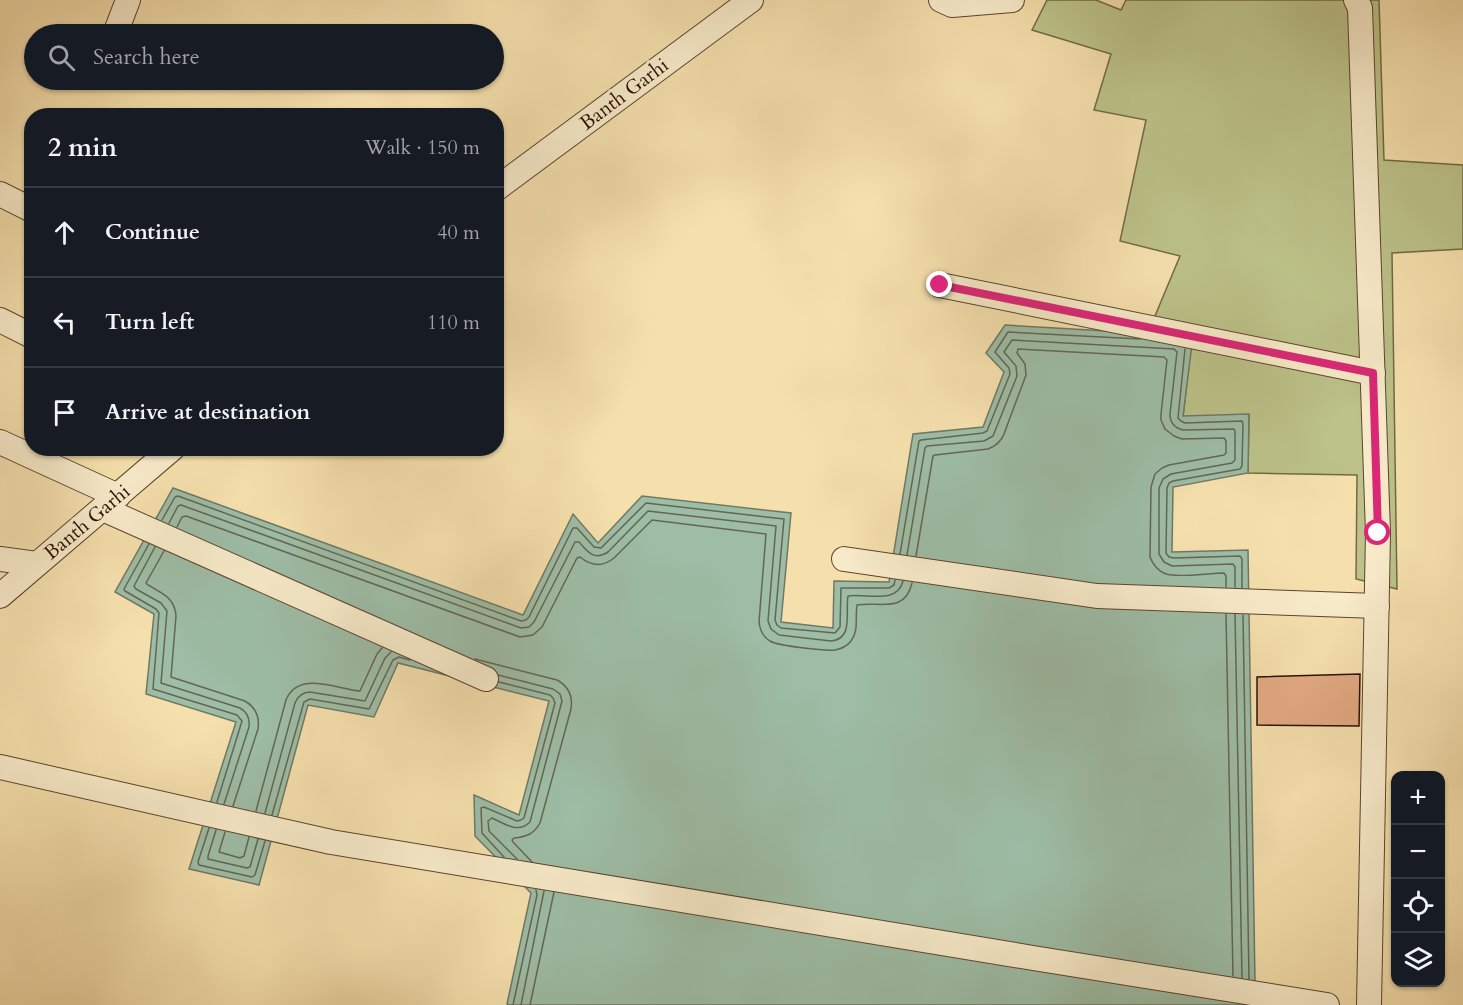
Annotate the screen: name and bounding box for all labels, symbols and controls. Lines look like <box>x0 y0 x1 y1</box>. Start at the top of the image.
search box <box>24 24 504 90</box>
icon: search <box>45 41 78 74</box>
text: Search here <box>93 42 200 72</box>
street label: Banth Garhi <box>574 52 674 136</box>
text: 2 min <box>48 130 117 165</box>
text: Walk · 150 m <box>365 134 480 161</box>
icon: ahead <box>48 216 81 249</box>
text: Continue <box>105 217 200 247</box>
text: 40 m <box>437 219 480 246</box>
route end <box>926 271 952 297</box>
icon: left <box>48 306 81 339</box>
text: Turn left <box>105 307 194 337</box>
text: 110 m <box>427 309 480 336</box>
icon: arrive <box>48 396 81 429</box>
text: Arrive at destination <box>105 397 310 427</box>
street label: Banth Garhi <box>38 478 136 566</box>
route start <box>1364 519 1390 545</box>
map controls <box>1391 771 1445 987</box>
button: + <box>1391 771 1445 825</box>
button: − <box>1391 825 1445 879</box>
button: locate <box>1391 879 1445 933</box>
button: layers <box>1391 933 1445 987</box>

